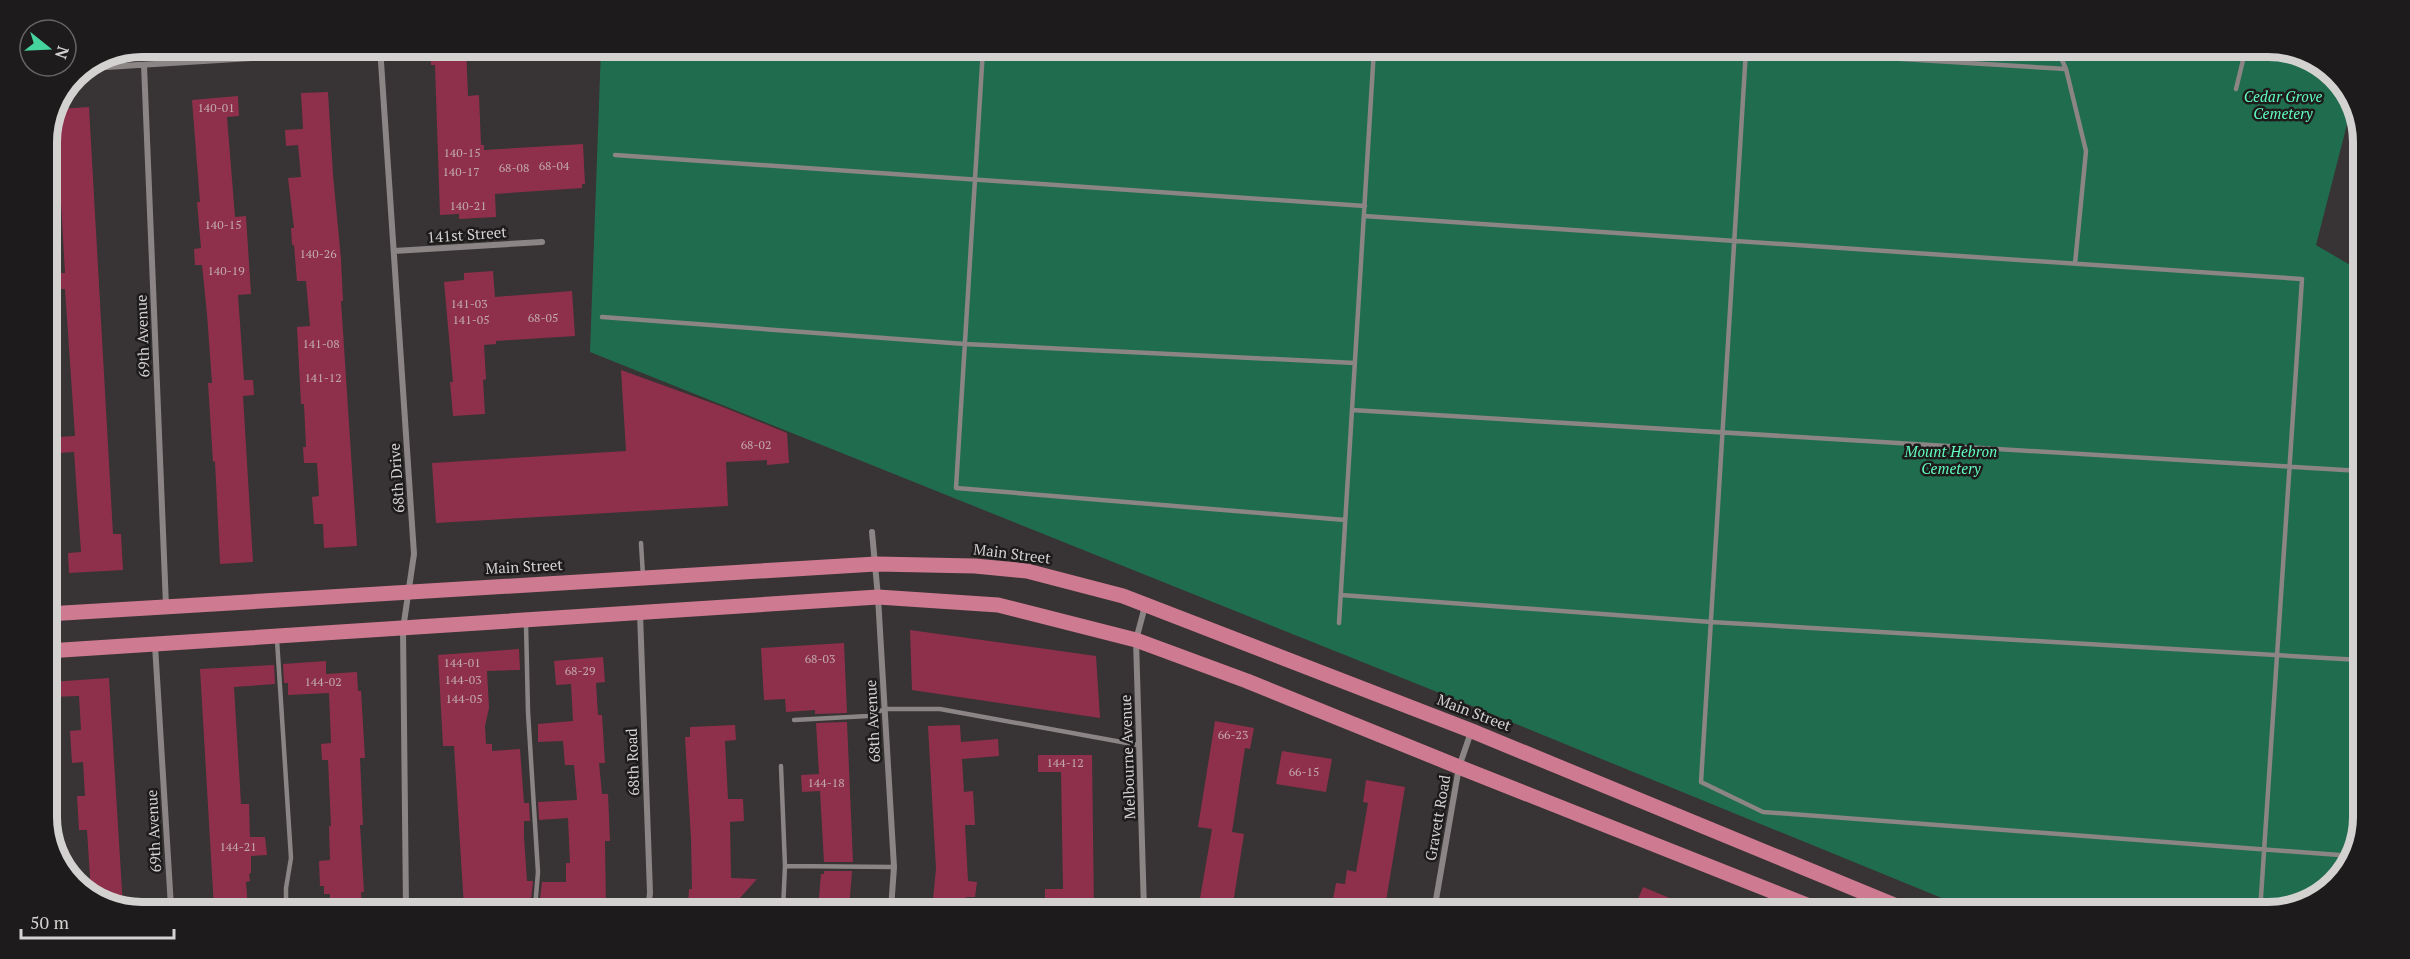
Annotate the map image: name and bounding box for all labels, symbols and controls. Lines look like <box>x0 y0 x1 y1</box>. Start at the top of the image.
north arrow <box>18 18 78 78</box>
text: N <box>50 43 75 62</box>
park label: Cedar Grove Cemetery <box>2244 86 2322 123</box>
house number: 140-01 <box>197 100 235 115</box>
house number: 140-15 <box>443 145 481 160</box>
house number: 68-04 <box>539 158 570 173</box>
house number: 68-08 <box>499 160 529 175</box>
house number: 140-17 <box>442 164 480 179</box>
house number: 140-21 <box>449 198 487 213</box>
house number: 140-15 <box>204 217 242 232</box>
street label: 141st Street <box>426 221 508 247</box>
house number: 140-26 <box>299 246 337 261</box>
house number: 140-19 <box>207 263 245 278</box>
street label: 69th Avenue <box>131 294 153 378</box>
house number: 141-03 <box>450 296 488 311</box>
house number: 68-05 <box>528 310 558 325</box>
house number: 141-05 <box>452 312 490 327</box>
house number: 141-08 <box>302 336 340 351</box>
house number: 141-12 <box>304 370 342 385</box>
house number: 68-02 <box>741 437 771 452</box>
park label: Mount Hebron Cemetery <box>1904 441 1997 478</box>
street label: 68th Drive <box>384 443 408 514</box>
street label: Main Street <box>972 538 1052 568</box>
street label: Main Street <box>485 554 564 578</box>
house number: 68-03 <box>805 651 835 666</box>
house number: 144-01 <box>443 655 481 670</box>
house number: 68-29 <box>565 663 595 678</box>
house number: 144-03 <box>444 672 482 687</box>
house number: 144-02 <box>304 674 342 689</box>
street label: 68th Avenue <box>860 679 884 763</box>
street label: Main Street <box>1435 689 1515 735</box>
house number: 144-05 <box>445 691 483 706</box>
street label: Melbourne Avenue <box>1115 694 1139 820</box>
house number: 66-23 <box>1218 727 1248 742</box>
street label: 68th Road <box>621 728 643 796</box>
house number: 144-12 <box>1046 755 1084 770</box>
house number: 66-15 <box>1289 764 1319 779</box>
street label: Gravett Road <box>1420 773 1454 862</box>
house number: 144-18 <box>807 775 845 790</box>
street label: 69th Avenue <box>141 789 165 873</box>
house number: 144-21 <box>219 839 257 854</box>
scale bar <box>21 902 174 940</box>
text: 50 m <box>30 910 70 934</box>

